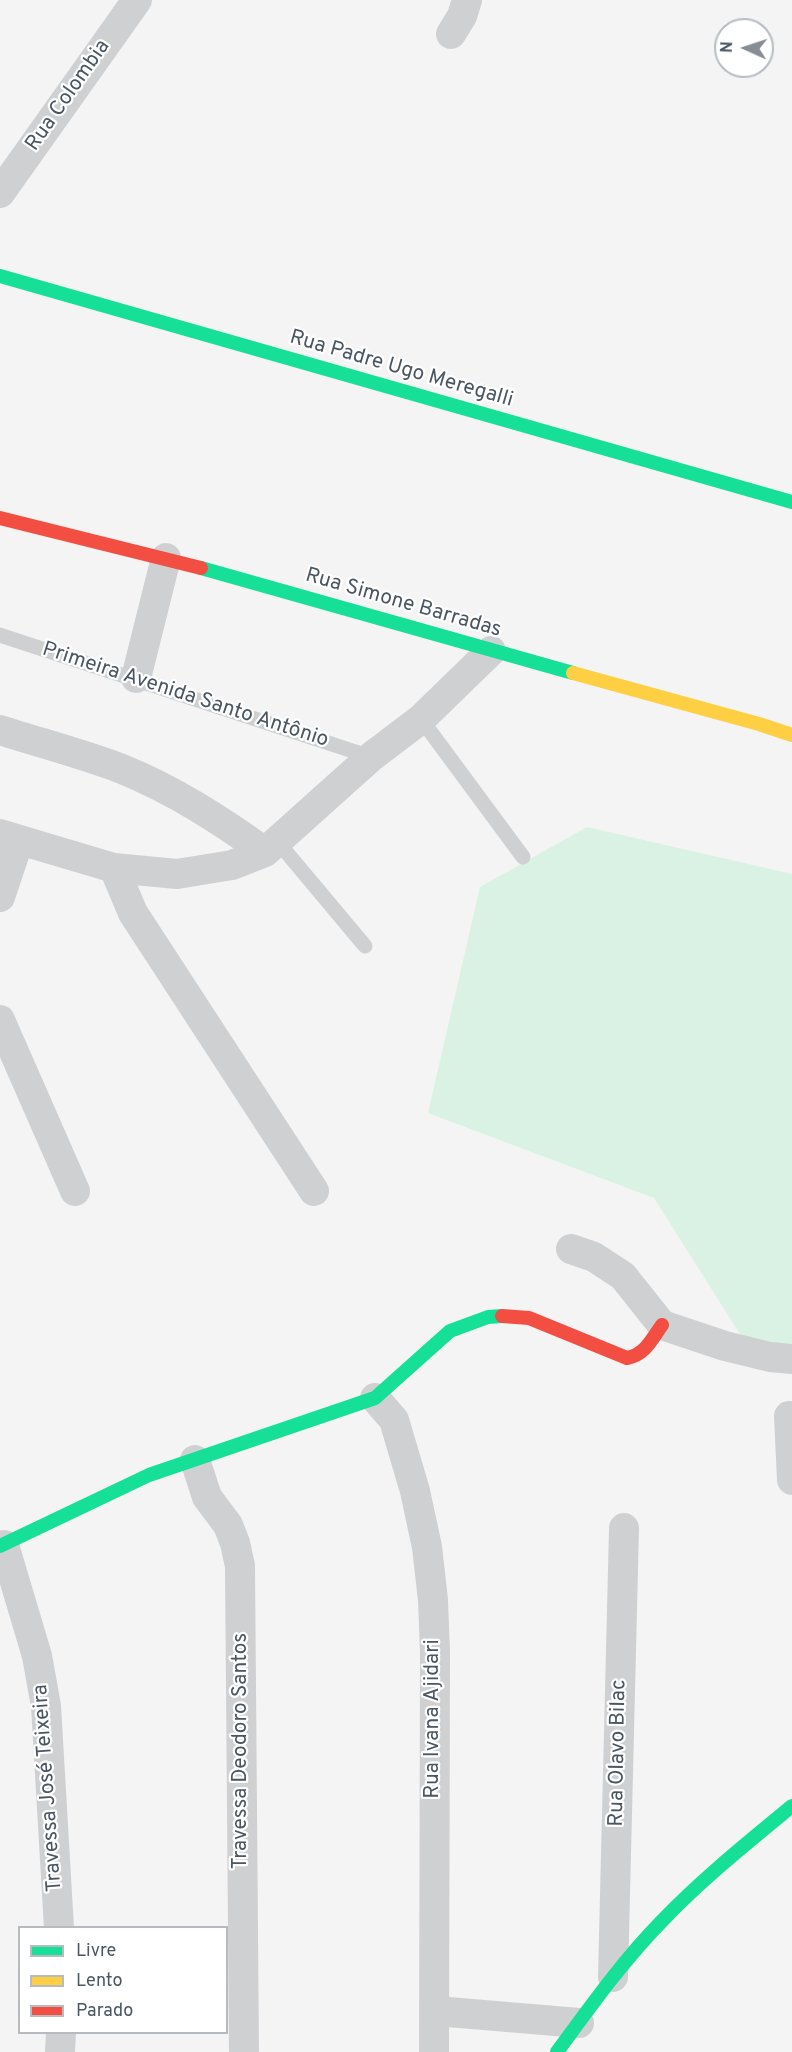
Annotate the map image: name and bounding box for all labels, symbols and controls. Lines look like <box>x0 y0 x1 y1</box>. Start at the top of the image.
north arrow <box>714 18 774 78</box>
street label: Rua Colombia <box>21 35 117 157</box>
text: N <box>718 41 738 53</box>
street label: Rua Padre Ugo Meregalli <box>286 326 516 414</box>
street label: Rua Simone Barradas <box>302 564 504 644</box>
street label: Primeira Avenida Santo Antônio <box>39 638 331 754</box>
street label: Travessa Deodoro Santos <box>229 1633 255 1869</box>
street label: Rua Ivana Ajidari <box>421 1639 447 1799</box>
street label: Rua Olavo Bilac <box>605 1679 633 1827</box>
street label: Travessa José Teixeira <box>29 1683 69 1893</box>
legend <box>18 1926 228 2034</box>
text: Livre <box>76 1940 116 1963</box>
text: Lento <box>76 1970 122 1993</box>
text: Parado <box>76 2000 133 2023</box>

